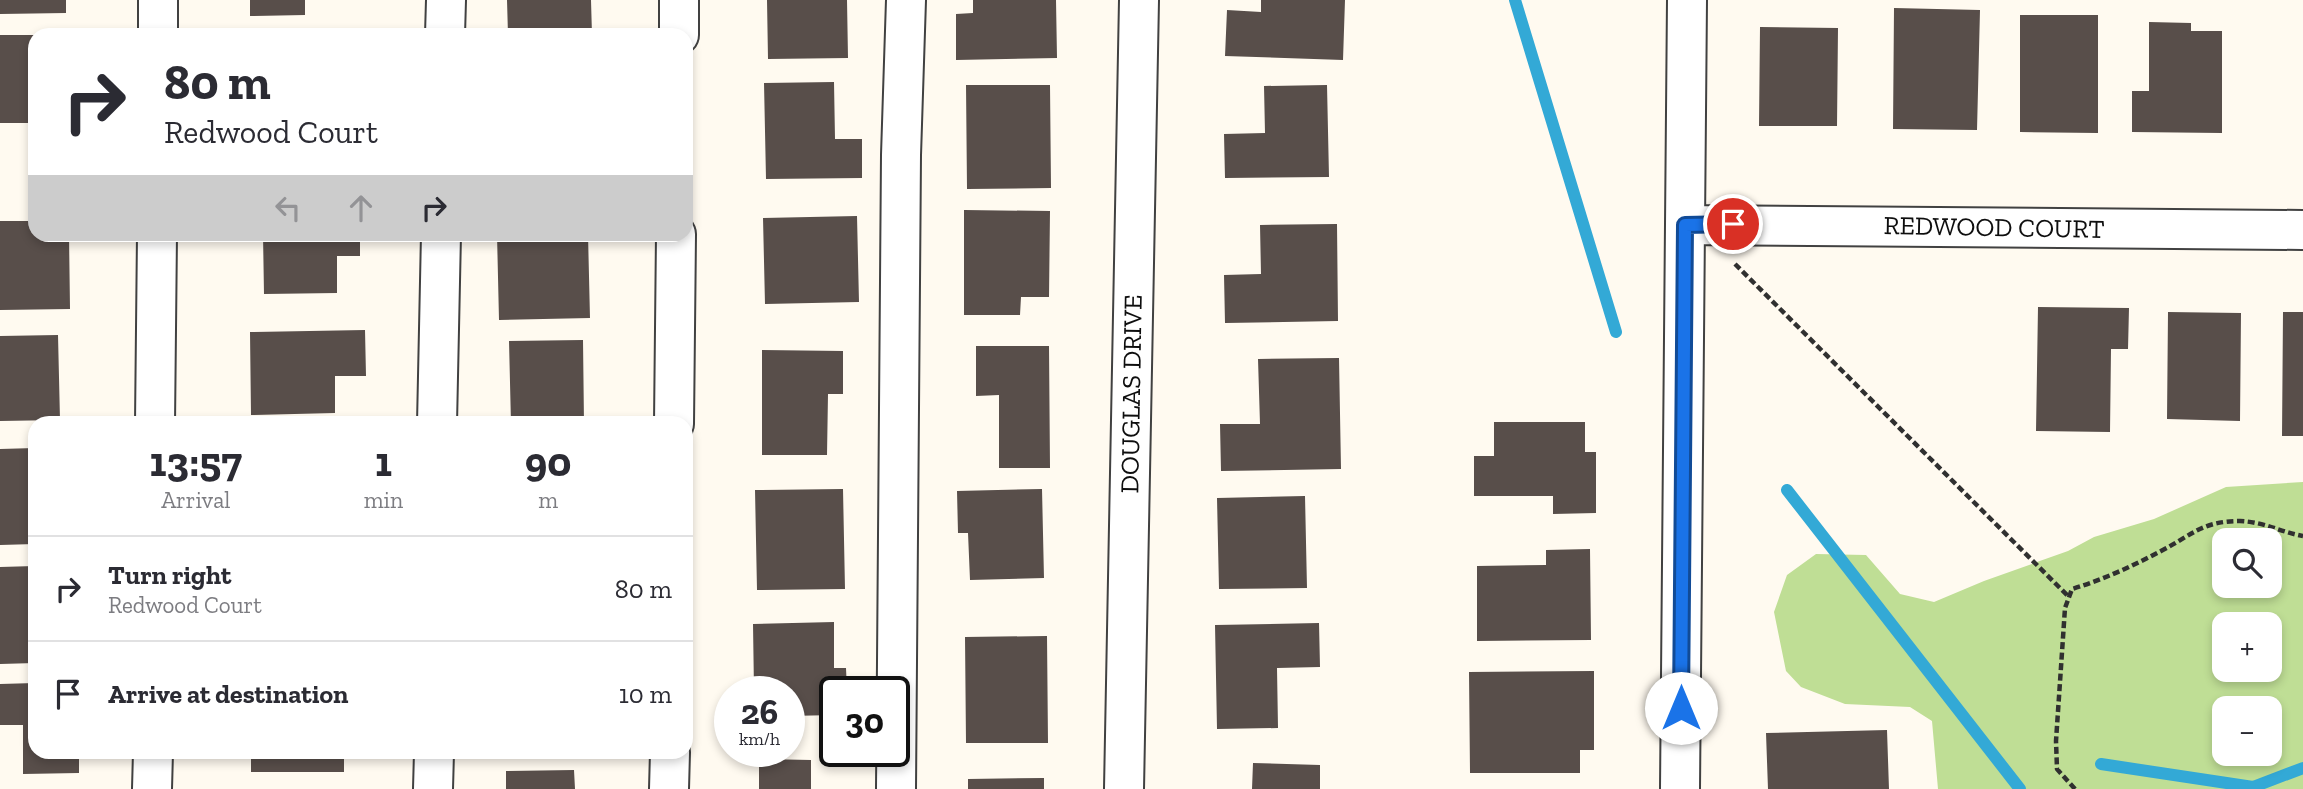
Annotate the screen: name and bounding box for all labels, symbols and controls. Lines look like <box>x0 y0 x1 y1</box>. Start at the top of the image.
text: 80 m <box>164 53 271 112</box>
icon: right <box>49 56 140 147</box>
text: Redwood Court <box>164 113 378 151</box>
icon: left <box>269 189 307 227</box>
icon: ahead <box>342 189 380 227</box>
icon: right <box>415 189 453 227</box>
pin <box>1703 194 1763 254</box>
icon: arrive <box>1714 205 1752 243</box>
street label: REDWOOD COURT <box>1883 209 2105 245</box>
street label: DOUGLAS DRIVE <box>1113 294 1149 494</box>
text: 13:57 <box>150 436 242 487</box>
text: 1 <box>375 436 392 487</box>
text: 90 <box>525 436 571 487</box>
text: Arrival <box>161 486 230 514</box>
text: min <box>364 486 403 514</box>
text: m <box>538 486 558 514</box>
map controls <box>2212 528 2282 766</box>
button: search <box>2212 528 2282 598</box>
text: Turn right <box>108 559 231 591</box>
icon: right <box>49 570 87 608</box>
text: 80 m <box>615 573 672 605</box>
text: Redwood Court <box>108 591 262 619</box>
button: + <box>2212 612 2282 682</box>
position arrow <box>1644 671 1718 745</box>
icon: arrive <box>49 675 87 713</box>
speed limit sign: 30 <box>819 676 910 767</box>
text: Arrive at destination <box>108 678 348 710</box>
text: 10 m <box>619 678 672 710</box>
text: 26 <box>741 691 778 733</box>
button: − <box>2212 696 2282 766</box>
text: km/h <box>739 728 780 750</box>

